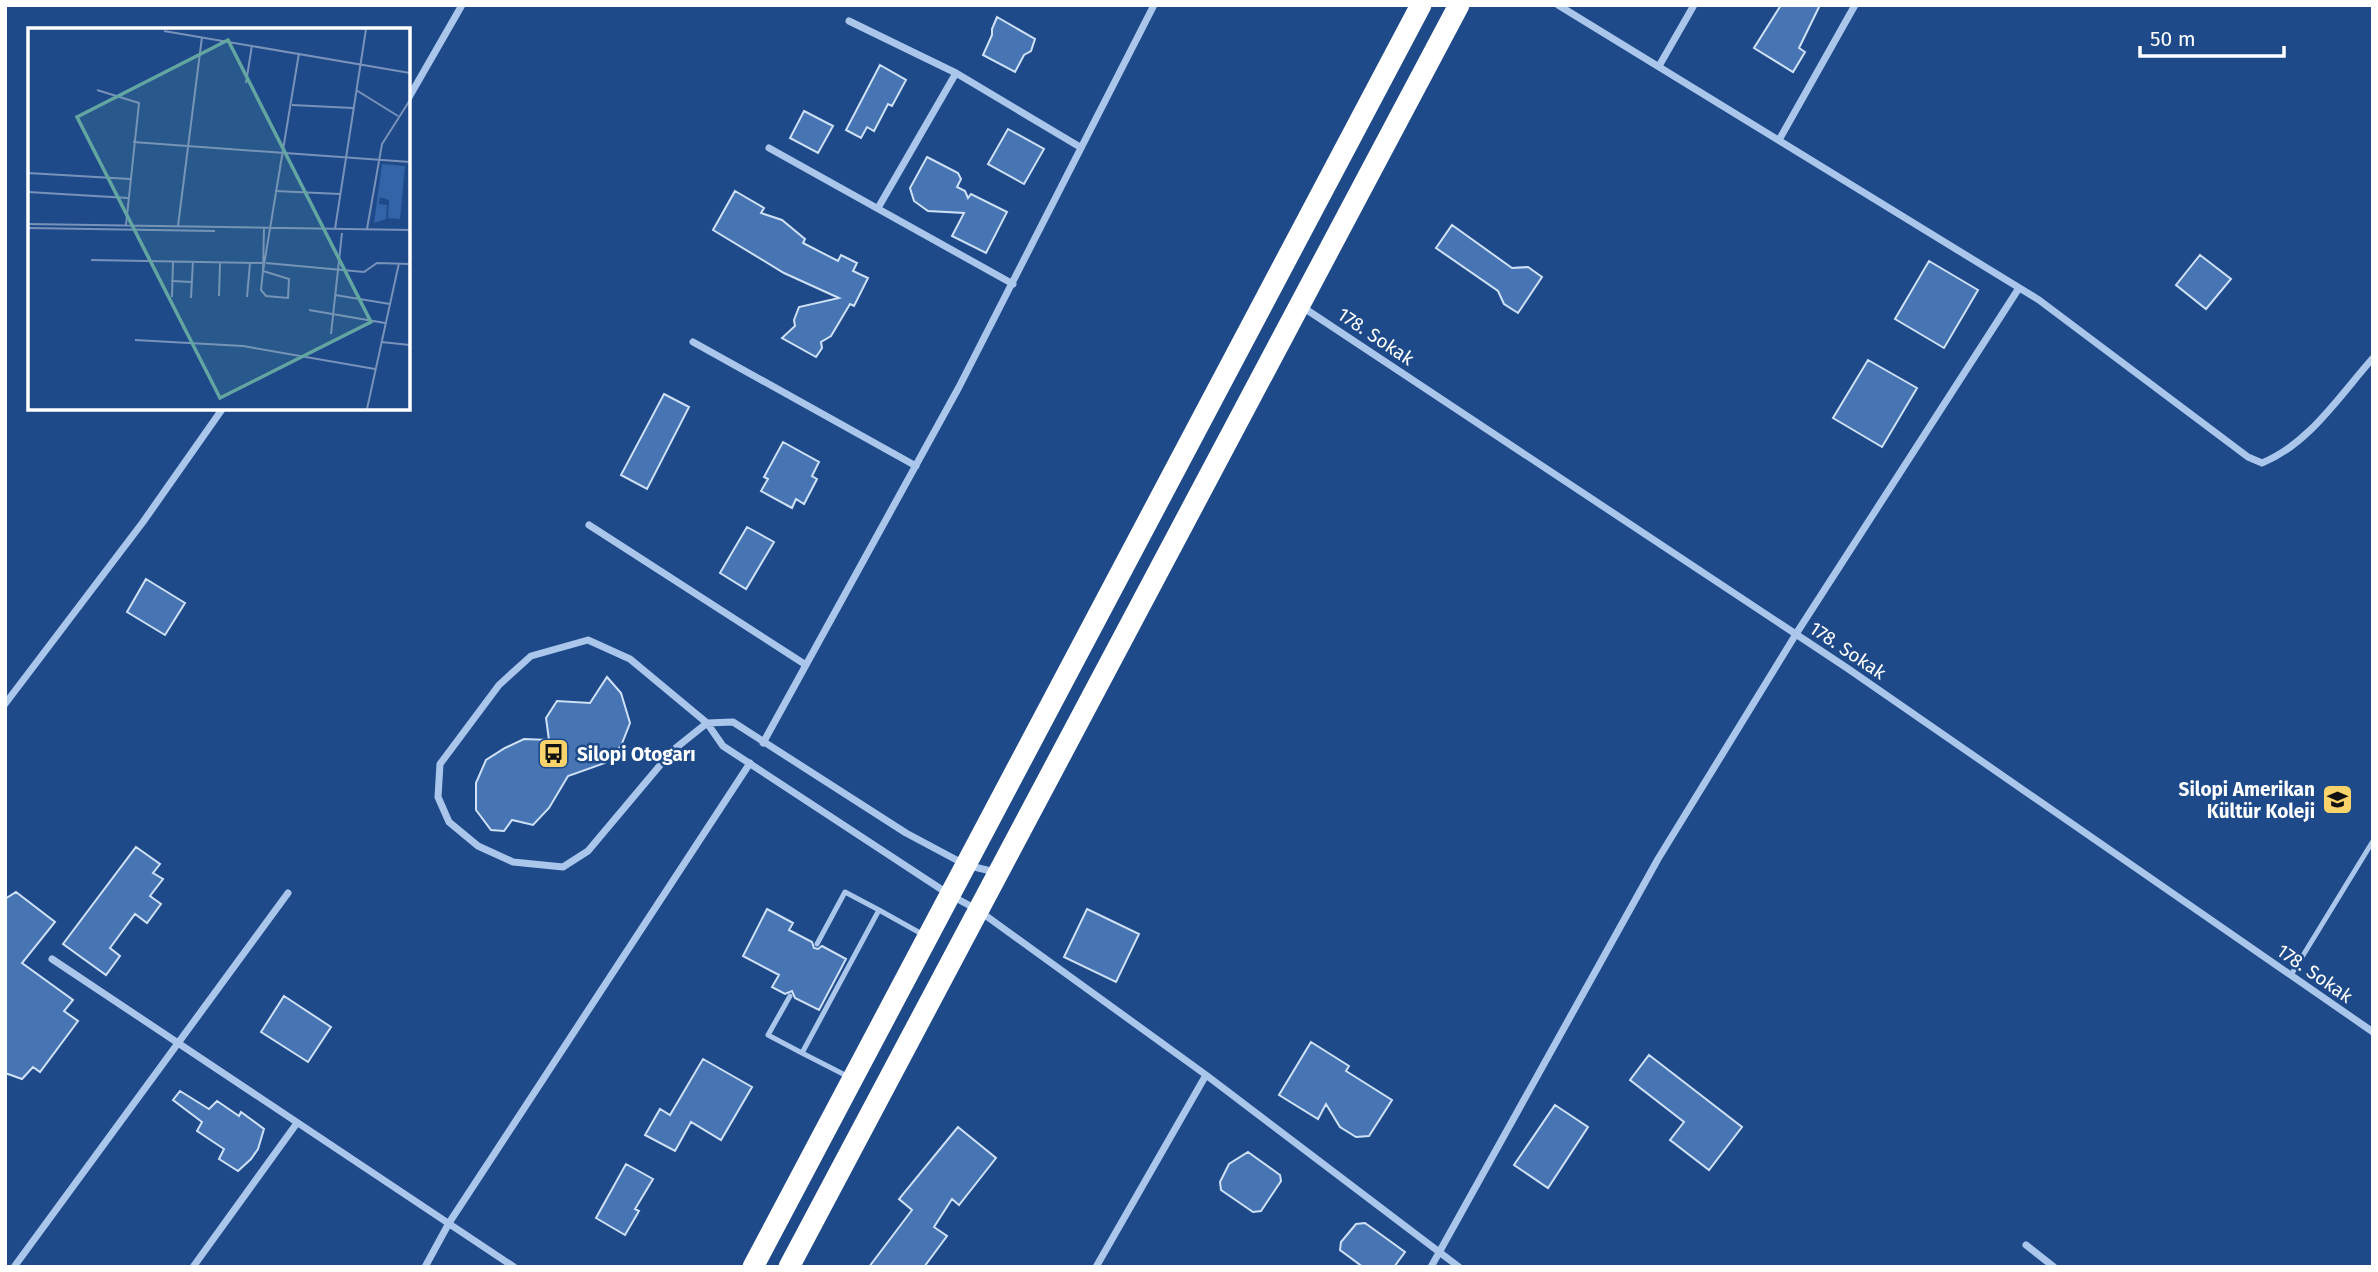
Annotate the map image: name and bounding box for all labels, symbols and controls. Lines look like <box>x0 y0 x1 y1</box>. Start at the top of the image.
scale bar <box>2140 14 2284 58</box>
text: 50 m <box>2150 26 2196 52</box>
inset map <box>28 28 410 410</box>
street label: 178. Sokak <box>1333 302 1419 371</box>
street label: 178. Sokak <box>1805 616 1891 685</box>
bus stop icon: Silopi Otogarı <box>537 737 571 771</box>
place label: Silopi Otogarı <box>577 743 696 766</box>
place label: Silopi Amerikan Kültür Koleji <box>2179 778 2315 823</box>
school or university icon: Silopi Amerikan Kültür Koleji <box>2321 783 2355 817</box>
street label: 178. Sokak <box>2272 939 2357 1008</box>

